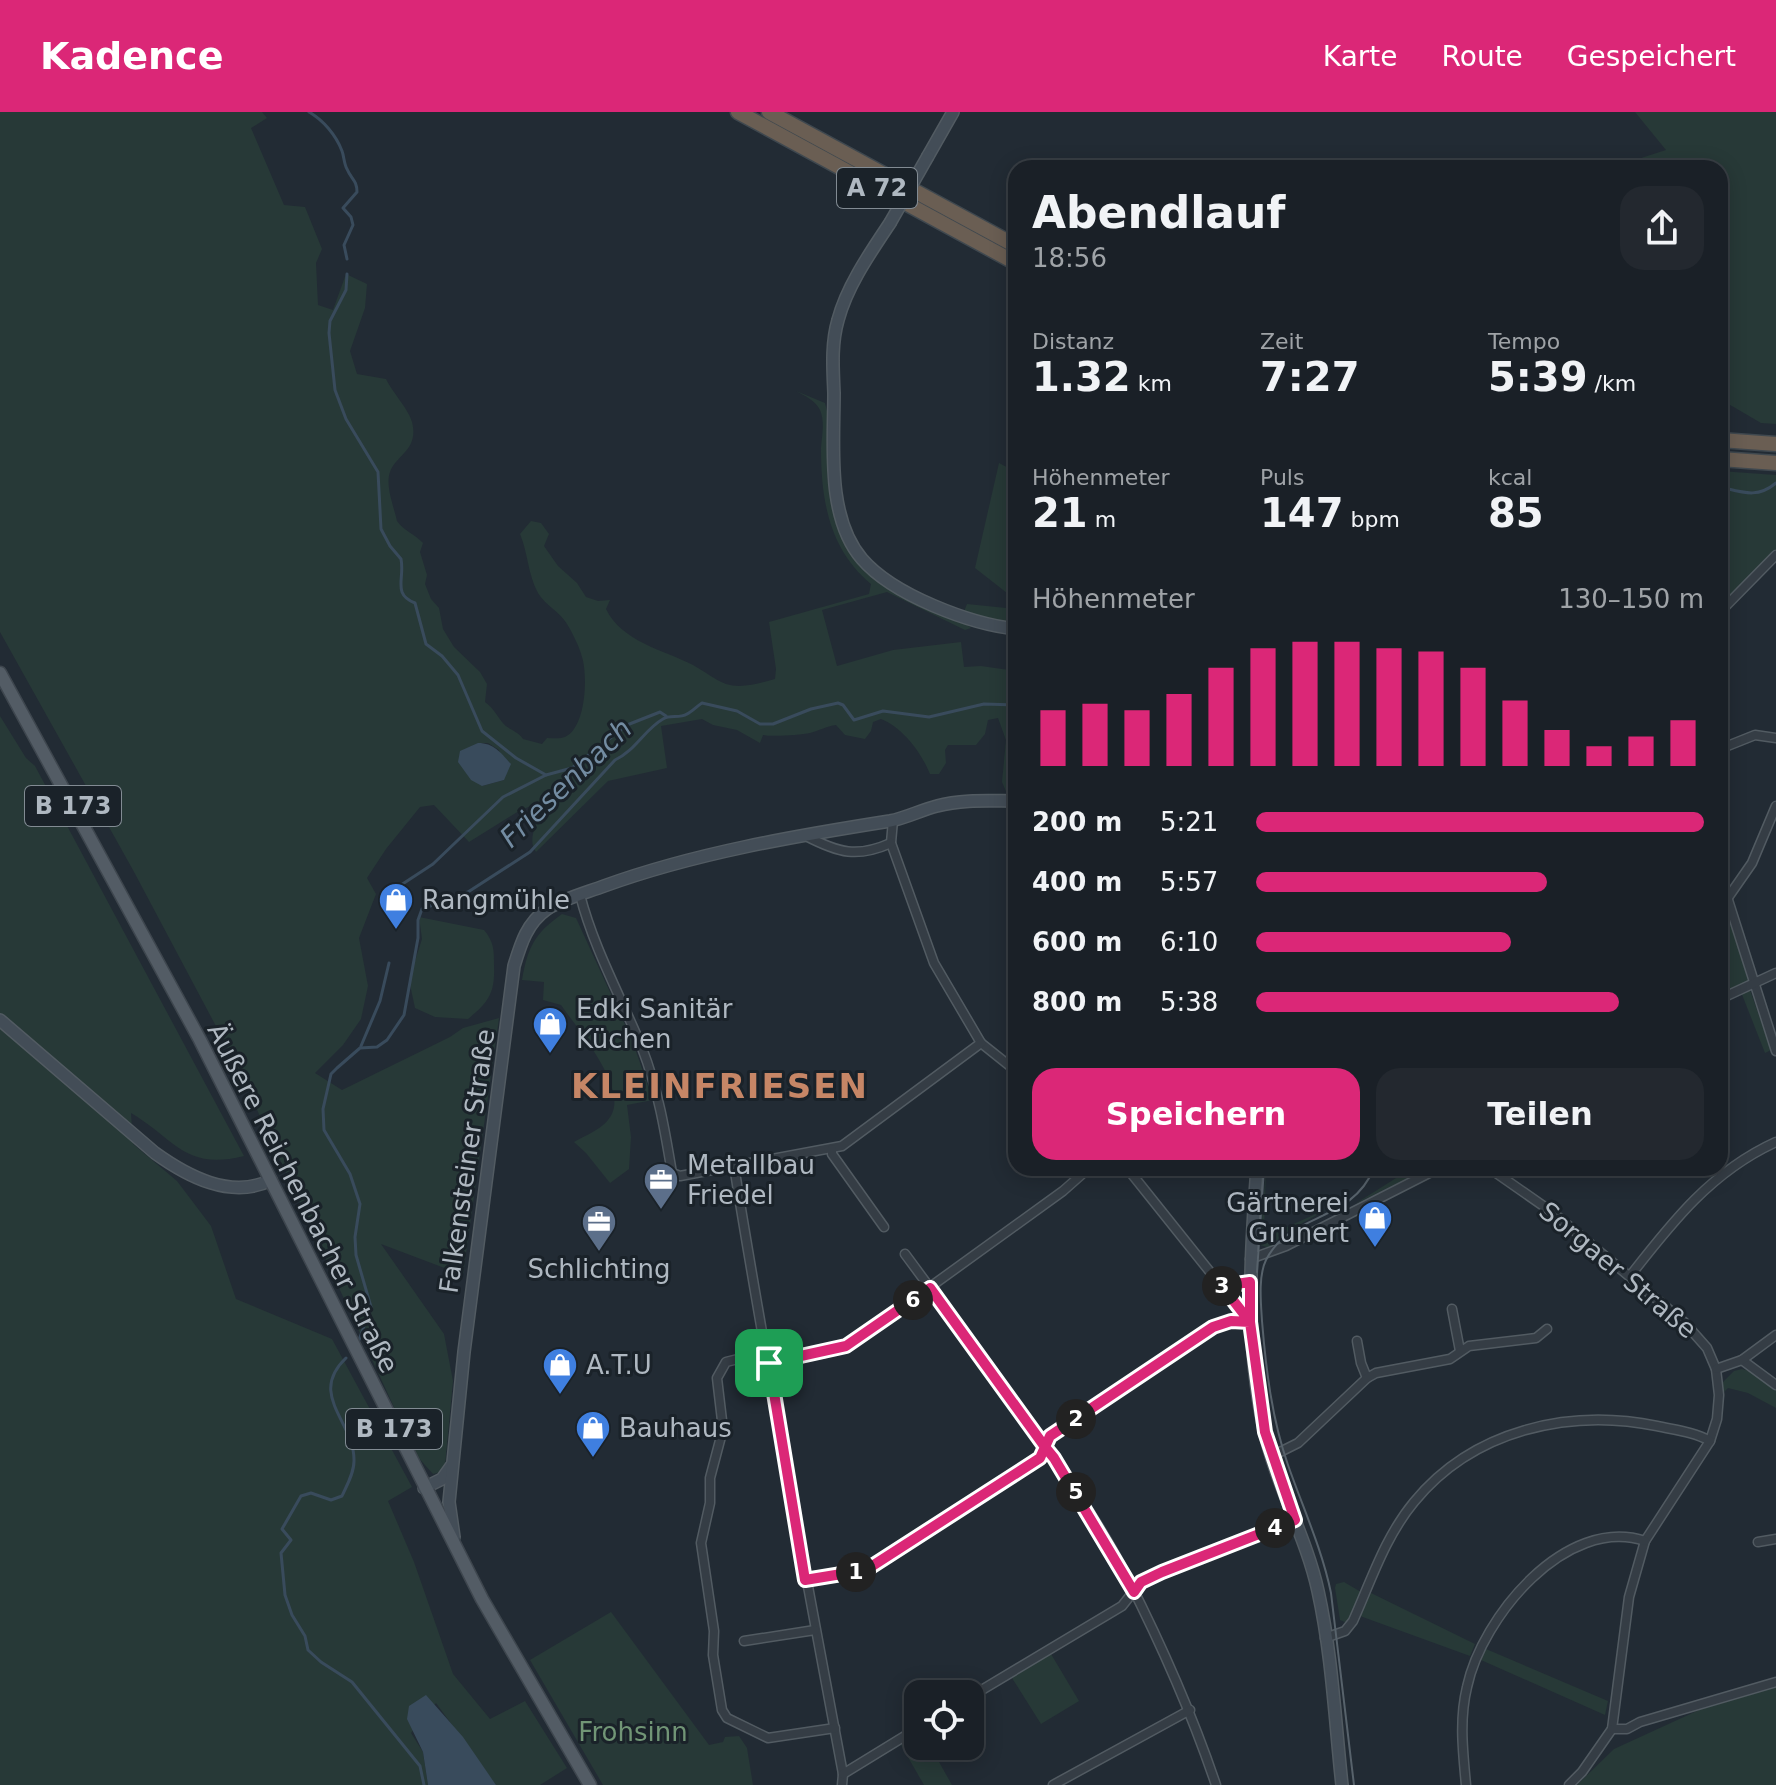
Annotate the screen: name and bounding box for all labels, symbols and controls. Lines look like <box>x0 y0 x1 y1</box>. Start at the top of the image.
text: Kadence <box>40 34 223 78</box>
text: Karte <box>1323 40 1398 73</box>
text: Route <box>1442 40 1523 73</box>
text: Gespeichert <box>1567 40 1736 73</box>
road number: A 72 <box>837 168 917 208</box>
button: share <box>1620 186 1704 270</box>
text: Abendlauf <box>1032 187 1285 238</box>
text: 18:56 <box>1032 243 1107 273</box>
text: Distanz <box>1032 329 1114 354</box>
text: Zeit <box>1260 329 1303 354</box>
text: Tempo <box>1488 329 1560 354</box>
text: 1.32 <box>1032 354 1131 400</box>
text: 7:27 <box>1260 354 1360 400</box>
text: 5:39 <box>1488 354 1588 400</box>
text: km <box>1131 371 1172 396</box>
text: /km <box>1588 371 1636 396</box>
text: Höhenmeter <box>1032 465 1170 490</box>
text: Puls <box>1260 465 1304 490</box>
text: kcal <box>1488 465 1532 490</box>
text: 21 <box>1032 490 1088 536</box>
text: 147 <box>1260 490 1344 536</box>
text: 85 <box>1488 490 1544 536</box>
text: m <box>1088 507 1116 532</box>
text: bpm <box>1344 507 1400 532</box>
text: Höhenmeter <box>1032 584 1195 614</box>
text: 130–150 m <box>1558 584 1704 614</box>
water label: Friesenbach <box>493 712 639 854</box>
road number: B 173 <box>25 786 121 826</box>
text: 200 m <box>1032 807 1122 837</box>
text: 5:21 <box>1160 807 1218 837</box>
text: 400 m <box>1032 867 1122 897</box>
text: 5:57 <box>1160 867 1218 897</box>
shop icon: Rangmühle <box>377 881 415 931</box>
place label: Rangmühle <box>422 885 570 915</box>
text: 600 m <box>1032 927 1122 957</box>
text: 6:10 <box>1160 927 1218 957</box>
text: 800 m <box>1032 987 1122 1017</box>
text: 5:38 <box>1160 987 1218 1017</box>
place label: Edki Sanitär Küchen <box>576 994 733 1054</box>
shop icon: Edki Sanitär Küchen <box>531 1005 569 1055</box>
street label: Äußere Reichenbacher Straße <box>202 1018 405 1378</box>
street label: Falkensteiner Straße <box>434 1027 500 1295</box>
district label: KLEINFRIESEN <box>571 1066 869 1106</box>
button: Speichern <box>1032 1068 1360 1160</box>
button: Teilen <box>1376 1068 1704 1160</box>
place label: Metallbau Friedel <box>687 1150 815 1210</box>
office icon: Metallbau Friedel <box>642 1161 680 1211</box>
place label: Gärtnerei Grunert <box>1226 1188 1349 1248</box>
street label: Sorgaer Straße <box>1533 1196 1703 1344</box>
shop icon: Gärtnerei Grunert <box>1356 1199 1394 1249</box>
office icon: Schlichting <box>580 1203 618 1253</box>
place label: Schlichting <box>528 1254 670 1284</box>
pin: 3 <box>1202 1266 1242 1306</box>
text: 3 <box>1214 1273 1230 1298</box>
pin: 6 <box>893 1280 933 1320</box>
text: 6 <box>905 1287 921 1312</box>
pin <box>735 1329 803 1397</box>
icon: arrive <box>747 1341 791 1385</box>
shop icon: A.T.U <box>541 1346 579 1396</box>
place label: A.T.U <box>586 1350 652 1380</box>
pin: 2 <box>1056 1399 1096 1439</box>
text: 2 <box>1068 1406 1084 1431</box>
road number: B 173 <box>346 1409 442 1449</box>
shop icon: Bauhaus <box>574 1409 612 1459</box>
place label: Bauhaus <box>619 1413 732 1443</box>
pin: 5 <box>1056 1472 1096 1512</box>
text: 5 <box>1068 1479 1084 1504</box>
pin: 4 <box>1255 1508 1295 1548</box>
text: 4 <box>1267 1515 1283 1540</box>
pin: 1 <box>836 1552 876 1592</box>
text: 1 <box>848 1559 864 1584</box>
map controls <box>904 1680 984 1760</box>
button: locate <box>904 1680 984 1760</box>
park label: Frohsinn <box>578 1717 688 1747</box>

